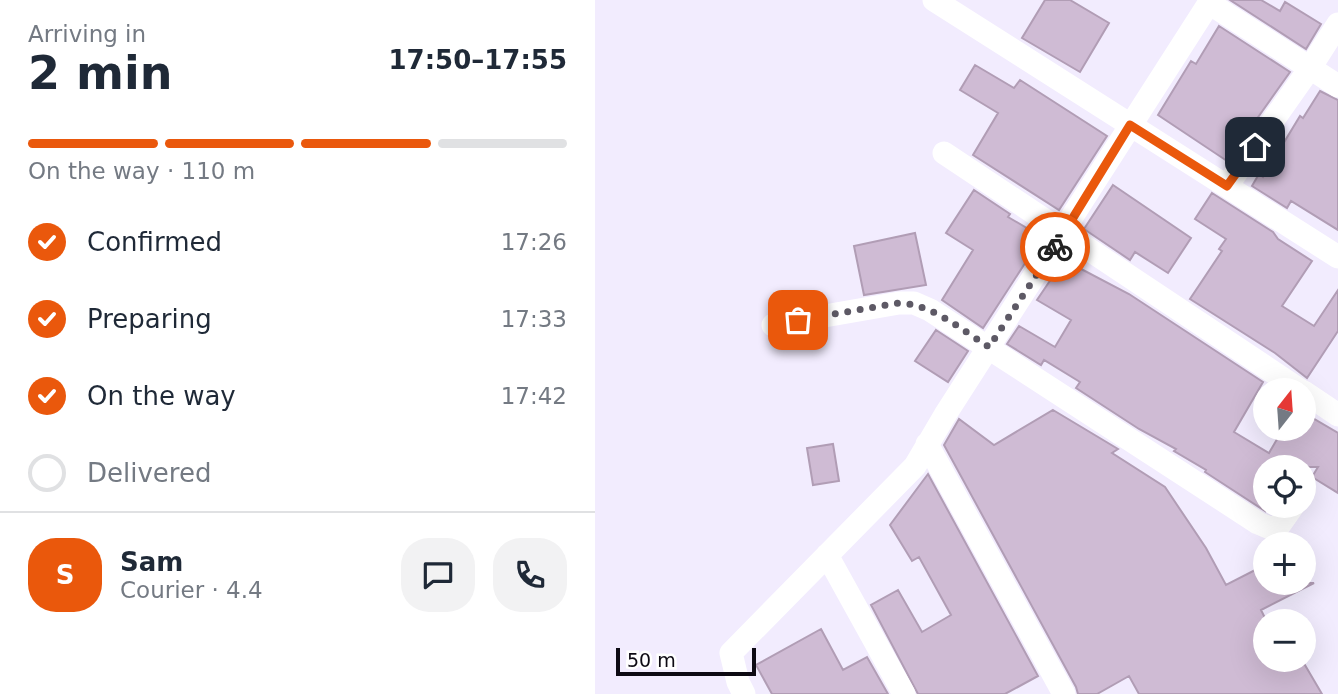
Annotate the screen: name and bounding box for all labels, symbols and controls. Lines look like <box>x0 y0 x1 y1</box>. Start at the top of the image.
text: Arriving in <box>28 21 146 47</box>
text: 17:50–17:55 <box>388 45 567 75</box>
text: 2 min <box>28 46 172 100</box>
pin <box>1225 117 1285 177</box>
icon: home <box>1236 128 1274 166</box>
text: On the way · 110 m <box>28 158 255 184</box>
courier <box>1020 212 1090 282</box>
icon: check <box>28 223 66 261</box>
text: Confirmed <box>87 227 222 257</box>
icon: bike <box>1036 228 1074 266</box>
text: 17:26 <box>501 229 567 255</box>
pin <box>768 290 828 350</box>
icon: check <box>28 300 66 338</box>
icon: bag <box>779 301 817 339</box>
text: Preparing <box>87 304 212 334</box>
text: 17:33 <box>501 306 567 332</box>
icon: check <box>28 377 66 415</box>
north arrow <box>1253 378 1316 441</box>
map controls <box>1253 378 1316 672</box>
text: On the way <box>87 381 236 411</box>
text: 17:42 <box>501 383 567 409</box>
button: locate <box>1253 455 1316 518</box>
text: Delivered <box>87 458 211 488</box>
button: + <box>1253 532 1316 595</box>
button: chat <box>401 538 475 612</box>
button: phone <box>493 538 567 612</box>
text: Sam <box>120 547 183 577</box>
text: S <box>56 560 74 590</box>
text: Courier · 4.4 <box>120 577 263 603</box>
button: − <box>1253 609 1316 672</box>
scale bar <box>616 645 756 677</box>
text: 50 m <box>627 649 676 671</box>

